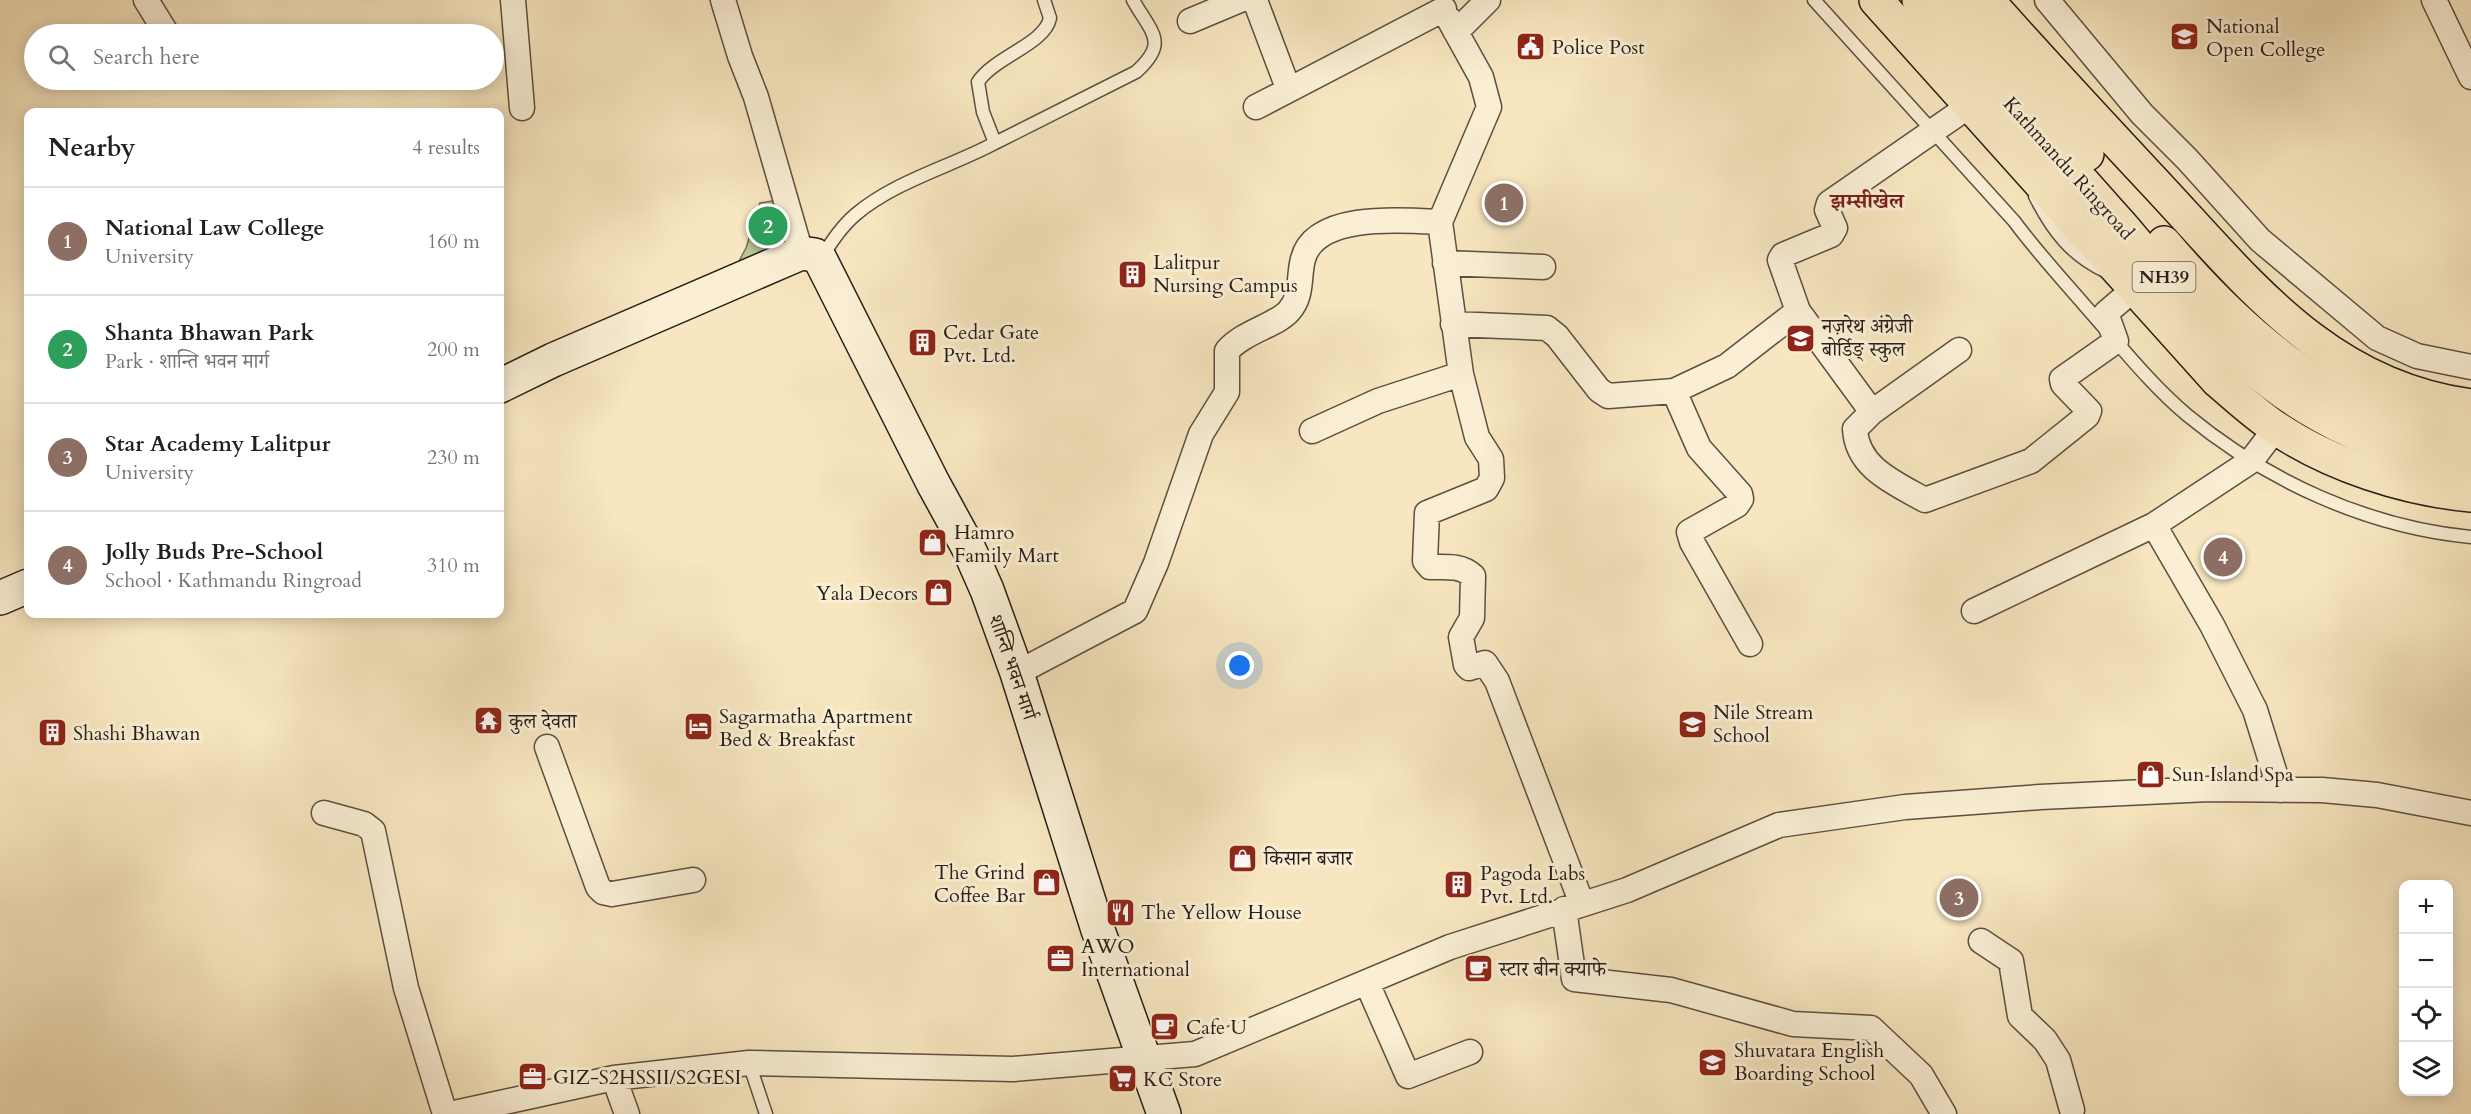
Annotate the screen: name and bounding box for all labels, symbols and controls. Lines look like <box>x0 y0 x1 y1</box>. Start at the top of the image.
place label: National Open College <box>2206 13 2325 63</box>
school or university icon: National Open College <box>2169 21 2201 53</box>
search box <box>24 24 504 90</box>
public building icon: Police Post <box>1515 31 1547 63</box>
place label: Police Post <box>1552 34 1645 61</box>
icon: search <box>45 41 78 74</box>
text: Search here <box>93 42 200 72</box>
street label: Kathmandu Ringroad <box>1997 91 2141 246</box>
text: Nearby <box>48 130 136 165</box>
text: 4 results <box>412 134 480 161</box>
pin: 1 <box>1484 180 1524 226</box>
district label: झम्सीखेल <box>1828 187 1906 216</box>
pin: 2 <box>748 204 788 248</box>
text: National Law College <box>105 213 324 243</box>
text: 1 <box>62 228 73 255</box>
text: 160 m <box>427 228 480 255</box>
text: University <box>105 243 194 270</box>
place label: Lalitpur Nursing Campus <box>1153 249 1298 299</box>
building icon: Lalitpur Nursing Campus <box>1116 258 1148 290</box>
road number: NH39 <box>2132 262 2196 292</box>
place label: नज़रेथ अंग्रेजी बोर्डिङ् स्कुल <box>1821 313 1914 363</box>
text: Shanta Bhawan Park <box>105 318 314 348</box>
place label: Cedar Gate Pvt. Ltd. <box>943 319 1039 369</box>
school or university icon: नज़रेथ अंग्रेजी बोर्डिङ् स्कुल <box>1785 322 1817 354</box>
building icon: Cedar Gate Pvt. Ltd. <box>906 327 938 359</box>
text: 2 <box>62 336 73 363</box>
text: 200 m <box>427 336 480 363</box>
text: Park · शान्ति भवन मार्ग <box>105 348 269 375</box>
text: Star Academy Lalitpur <box>105 429 331 459</box>
text: 3 <box>62 444 73 471</box>
text: 230 m <box>427 444 480 471</box>
text: University <box>105 459 194 486</box>
place label: Hamro Family Mart <box>954 519 1059 569</box>
shop icon: Hamro Family Mart <box>917 527 949 559</box>
pin: 4 <box>2204 534 2242 580</box>
text: Jolly Buds Pre-School <box>105 537 323 567</box>
text: 4 <box>62 552 73 579</box>
text: 310 m <box>427 552 480 579</box>
text: School · Kathmandu Ringroad <box>105 567 362 594</box>
shop icon: Yala Decors <box>923 577 955 609</box>
place label: Yala Decors <box>816 580 918 607</box>
street label: शान्ति भवन मार्ग <box>982 611 1044 725</box>
your location <box>1225 651 1254 680</box>
place label: Nile Stream School <box>1713 699 1814 749</box>
place label: Sagarmatha Apartment Bed & Breakfast <box>719 703 913 753</box>
temple icon: कुल देवता <box>472 705 504 737</box>
place label: कुल देवता <box>508 708 578 735</box>
school or university icon: Nile Stream School <box>1676 708 1708 740</box>
hotel icon: Sagarmatha Apartment Bed & Breakfast <box>682 711 714 743</box>
building icon: Shashi Bhawan <box>36 717 68 749</box>
place label: Shashi Bhawan <box>73 720 201 747</box>
shop icon: Sun Island Spa <box>2135 758 2167 790</box>
place label: Sun Island Spa <box>2172 761 2294 788</box>
shop icon: किसान बजार <box>1227 842 1259 874</box>
place label: किसान बजार <box>1263 845 1354 872</box>
place label: The Grind Coffee Bar <box>934 859 1026 909</box>
place label: Pagoda Labs Pvt. Ltd. <box>1480 860 1585 910</box>
shop icon: The Grind Coffee Bar <box>1030 867 1062 899</box>
building icon: Pagoda Labs Pvt. Ltd. <box>1443 868 1475 900</box>
pin: 3 <box>1940 876 1978 920</box>
map controls <box>2399 880 2453 1096</box>
button: + <box>2399 880 2453 934</box>
restaurant icon: The Yellow House <box>1104 896 1136 928</box>
place label: The Yellow House <box>1141 899 1302 926</box>
place label: AWO International <box>1081 933 1190 983</box>
button: − <box>2399 934 2453 988</box>
office icon: AWO International <box>1044 942 1076 974</box>
cafe icon: स्टार बीन क्याफे <box>1462 953 1494 985</box>
place label: स्टार बीन क्याफे <box>1498 956 1608 983</box>
button: locate <box>2399 988 2453 1042</box>
cafe icon: Cafe U <box>1149 1011 1181 1043</box>
place label: Cafe U <box>1186 1014 1247 1041</box>
place label: Shuvatara English Boarding School <box>1734 1037 1884 1087</box>
button: layers <box>2399 1042 2453 1096</box>
school or university icon: Shuvatara English Boarding School <box>1697 1046 1729 1078</box>
office icon: GIZ-S2HSSII/S2GESI <box>516 1061 548 1093</box>
supermarket icon: KC Store <box>1106 1063 1138 1095</box>
place label: GIZ-S2HSSII/S2GESI <box>553 1064 741 1091</box>
place label: KC Store <box>1143 1066 1222 1093</box>

